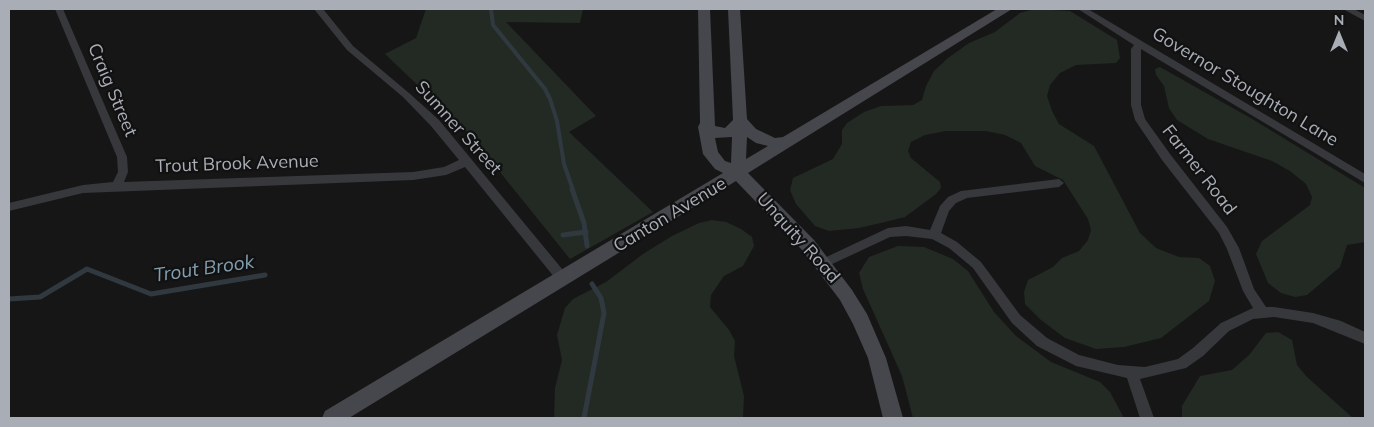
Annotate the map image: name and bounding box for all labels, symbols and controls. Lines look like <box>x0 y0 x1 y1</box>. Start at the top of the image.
north arrow <box>1314 10 1364 60</box>
text: N <box>1334 11 1344 29</box>
street label: Governor Stoughton Lane <box>1148 23 1342 151</box>
street label: Craig Street <box>83 40 141 140</box>
street label: Sumner Street <box>410 77 506 179</box>
street label: Farmer Road <box>1157 121 1241 219</box>
street label: Trout Brook Avenue <box>155 150 319 178</box>
street label: Canton Avenue <box>610 173 730 257</box>
street label: Unquity Road <box>752 188 844 288</box>
water label: Trout Brook <box>152 251 256 287</box>

